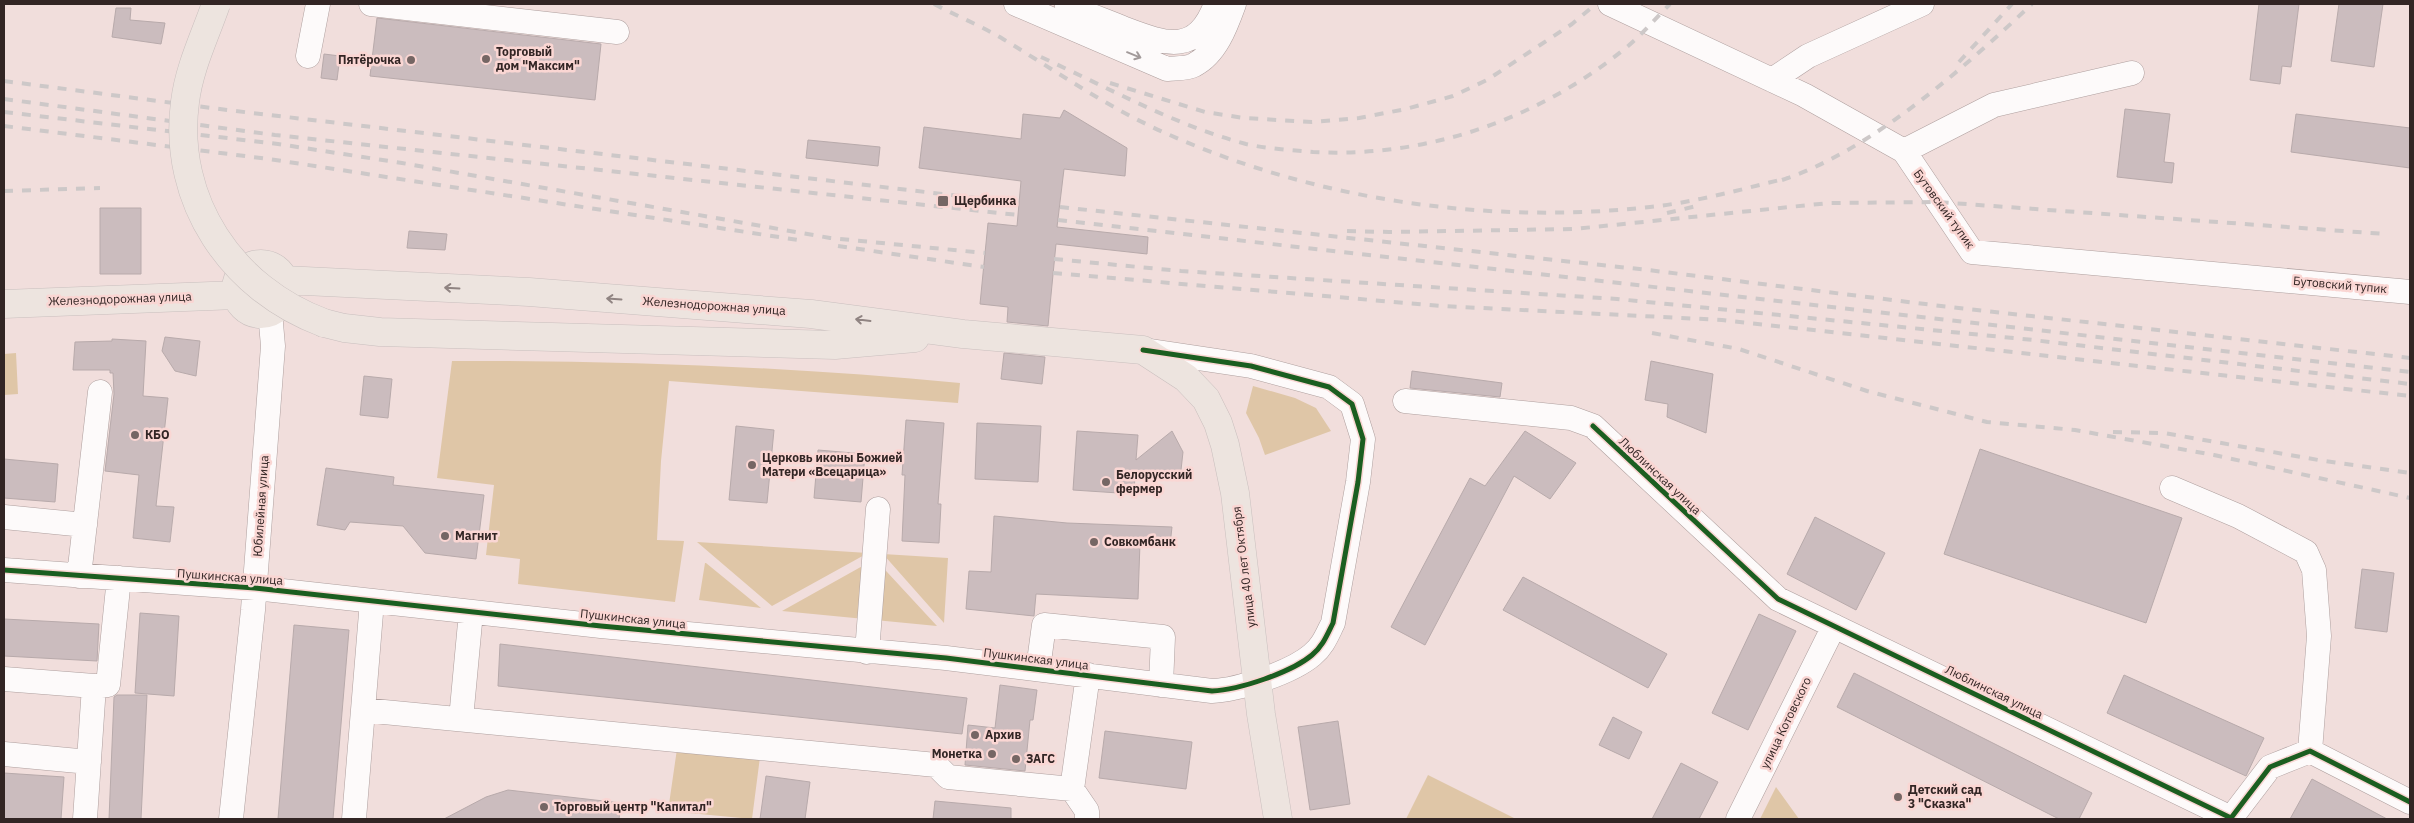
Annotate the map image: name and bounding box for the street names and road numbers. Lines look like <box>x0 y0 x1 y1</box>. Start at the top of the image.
street label: Бутовский тупик <box>1911 166 1978 252</box>
street label: Бутовский тупик <box>2292 273 2388 296</box>
street label: Железнодорожная улица <box>48 288 193 309</box>
street label: Железнодорожная улица <box>642 293 787 318</box>
street label: Люблинская улица <box>1616 434 1705 518</box>
street label: Юбилейная улица <box>249 454 272 557</box>
street label: улица 40 лет Октября <box>1229 505 1258 629</box>
street label: Пушкинская улица <box>177 565 284 588</box>
street label: Пушкинская улица <box>580 606 687 632</box>
street label: Пушкинская улица <box>983 645 1090 672</box>
street label: Люблинская улица <box>1943 661 2046 722</box>
street label: улица Котовского <box>1757 674 1814 771</box>

